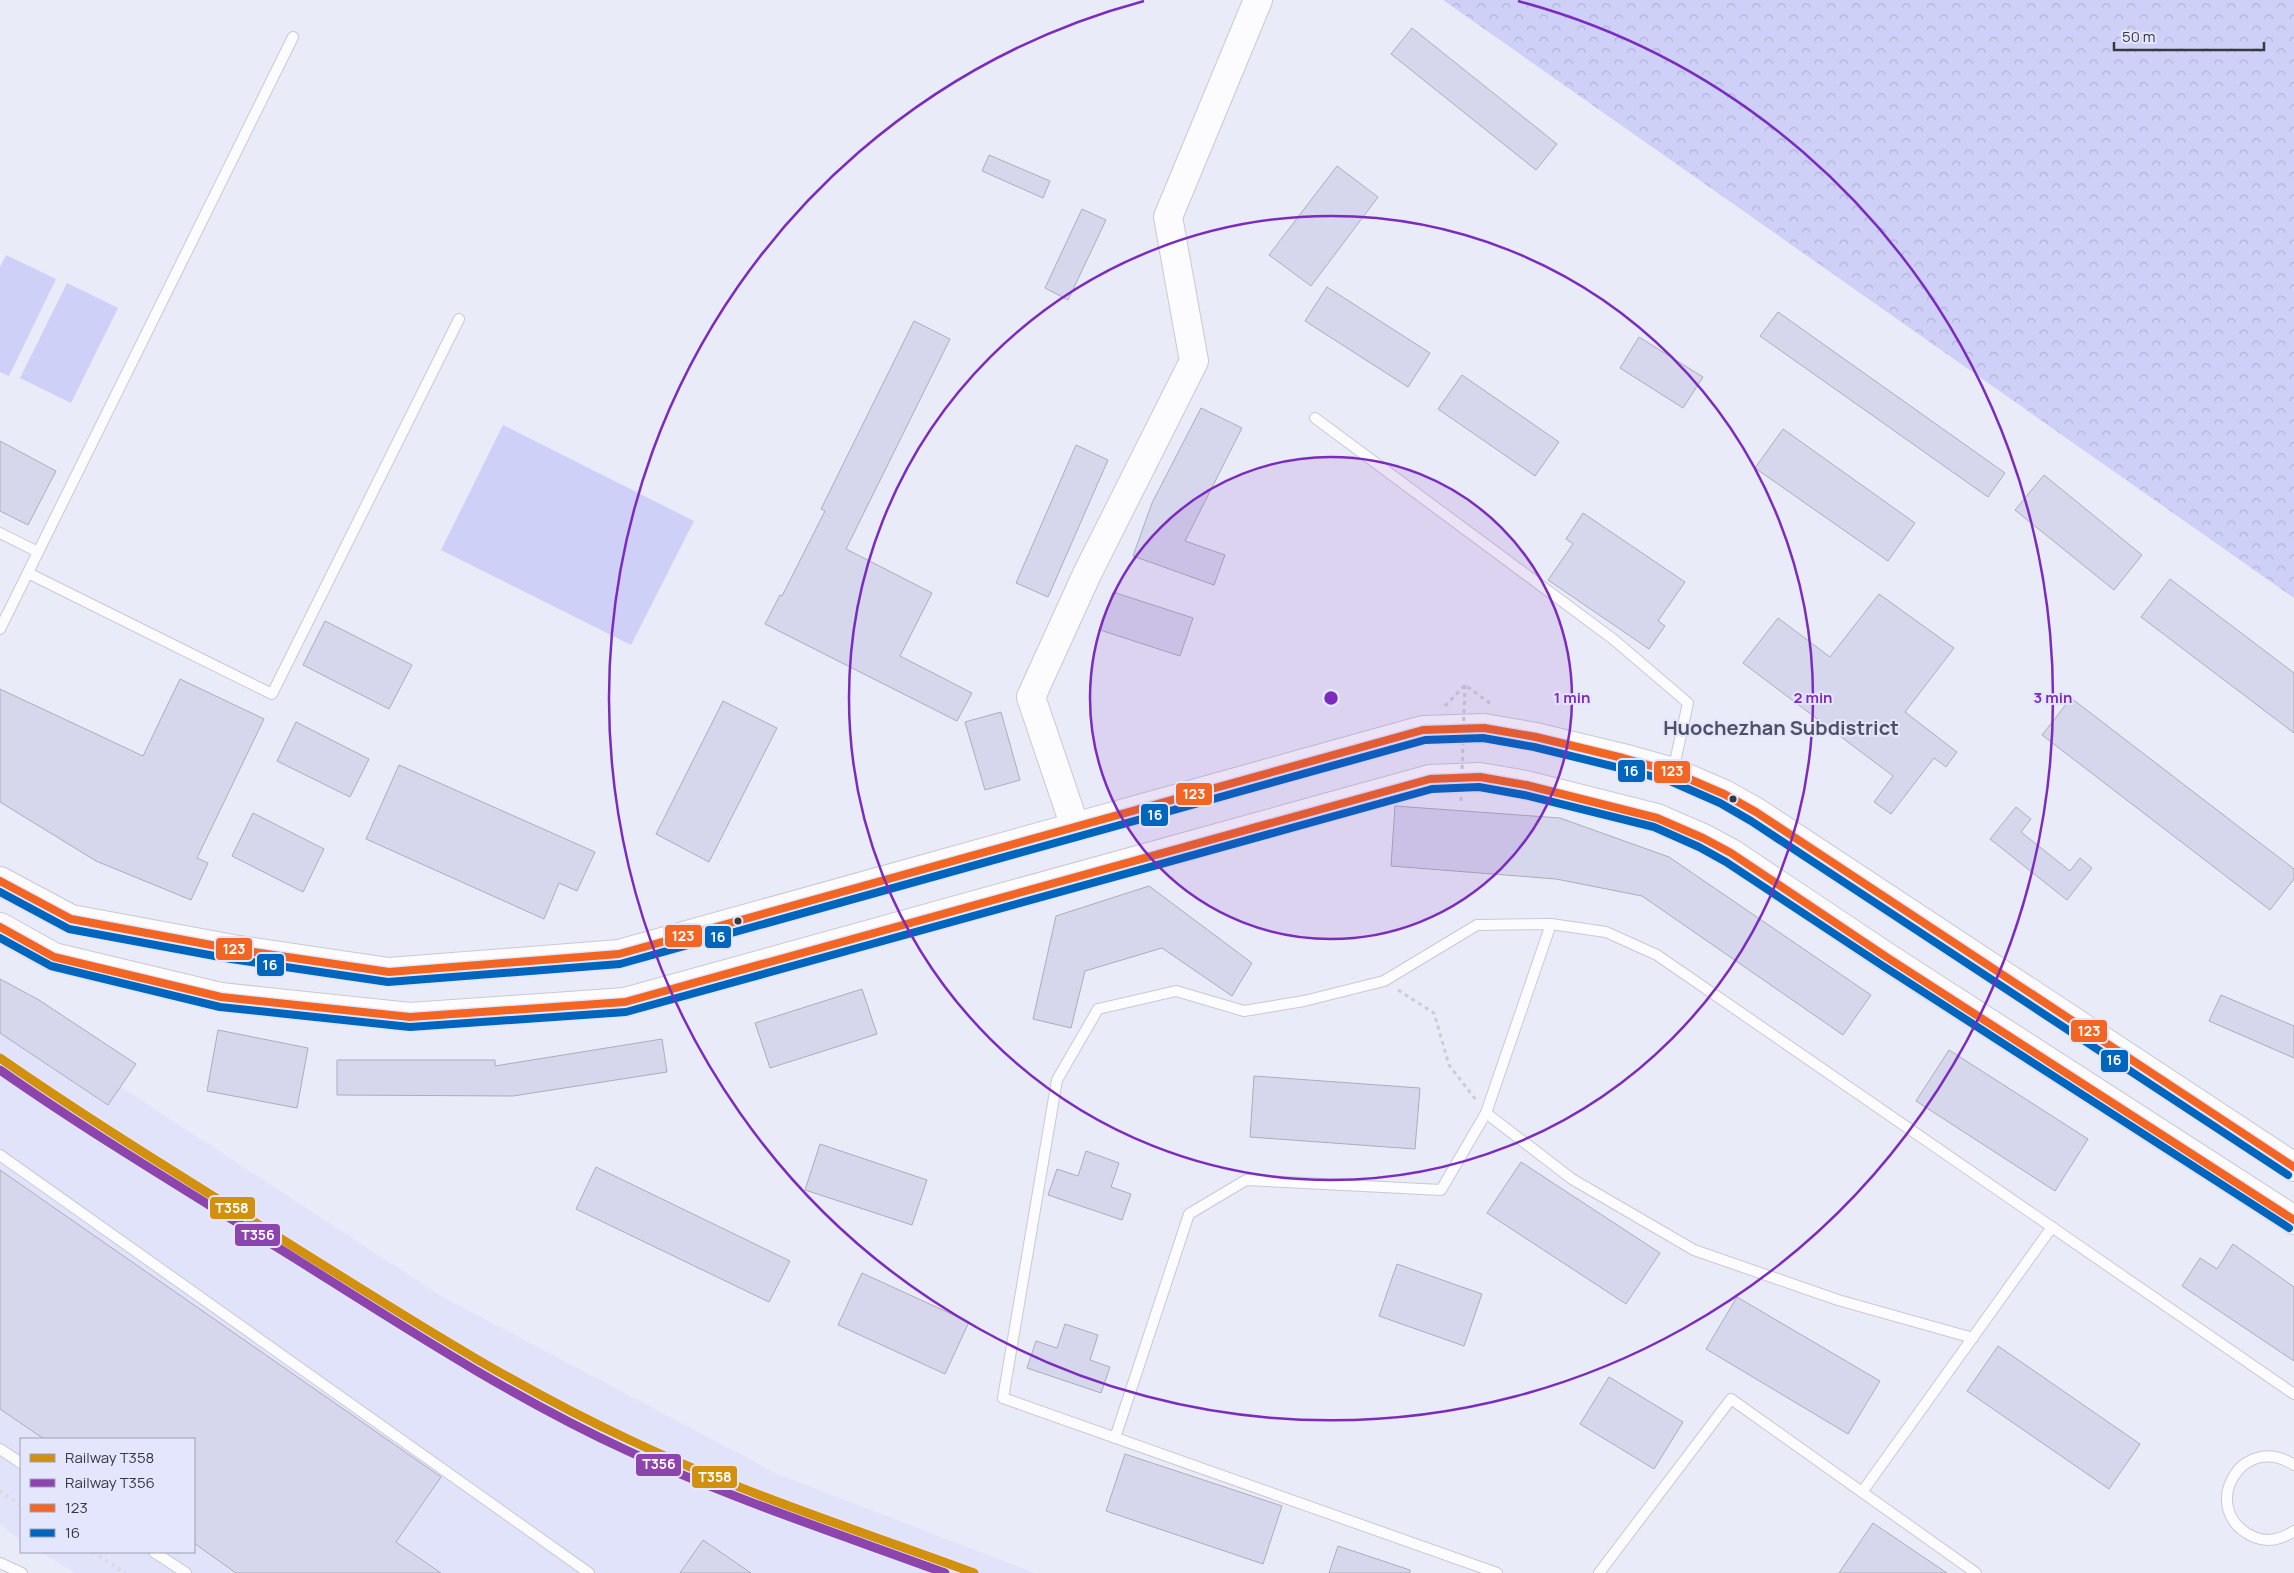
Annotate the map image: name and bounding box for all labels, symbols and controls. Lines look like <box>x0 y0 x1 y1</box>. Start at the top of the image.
scale bar <box>2114 20 2264 52</box>
text: 50 m <box>2122 26 2156 47</box>
text: 1 min <box>1554 687 1590 708</box>
text: 2 min <box>1793 687 1833 708</box>
text: 3 min <box>2034 687 2072 708</box>
centre of rings <box>1322 689 1340 707</box>
district label: Huochezhan Subdistrict <box>1663 714 1899 741</box>
line badge: 16 <box>1617 759 1646 783</box>
line badge: 123 <box>1653 760 1691 784</box>
text: 16 <box>1624 761 1638 780</box>
text: 123 <box>1661 761 1683 780</box>
line badge: 123 <box>1175 782 1213 806</box>
text: 123 <box>1183 784 1205 803</box>
unlabelled marker <box>1728 794 1738 804</box>
line badge: 16 <box>1140 803 1169 827</box>
text: 16 <box>1148 805 1162 824</box>
unlabelled marker <box>733 916 743 926</box>
line badge: 123 <box>664 924 703 948</box>
line badge: 16 <box>704 925 732 949</box>
text: 123 <box>672 926 694 945</box>
text: 16 <box>711 927 725 946</box>
line badge: 123 <box>215 937 253 961</box>
text: 123 <box>223 939 245 958</box>
line badge: 16 <box>256 953 285 977</box>
text: 16 <box>263 955 277 974</box>
line badge: 123 <box>2070 1019 2108 1043</box>
text: 123 <box>2078 1021 2100 1040</box>
line badge: 16 <box>2100 1049 2129 1073</box>
text: 16 <box>2107 1050 2121 1069</box>
line badge: T358 <box>209 1196 256 1220</box>
text: T358 <box>215 1198 249 1217</box>
line badge: T356 <box>234 1223 281 1247</box>
text: T356 <box>241 1225 275 1244</box>
legend <box>20 1438 195 1553</box>
text: Railway T358 <box>65 1447 154 1468</box>
line badge: T356 <box>635 1453 682 1477</box>
text: T356 <box>642 1454 676 1473</box>
line badge: T358 <box>691 1465 738 1489</box>
text: T358 <box>698 1467 732 1486</box>
text: Railway T356 <box>65 1472 155 1493</box>
text: 123 <box>65 1497 88 1518</box>
text: 16 <box>65 1522 80 1543</box>

